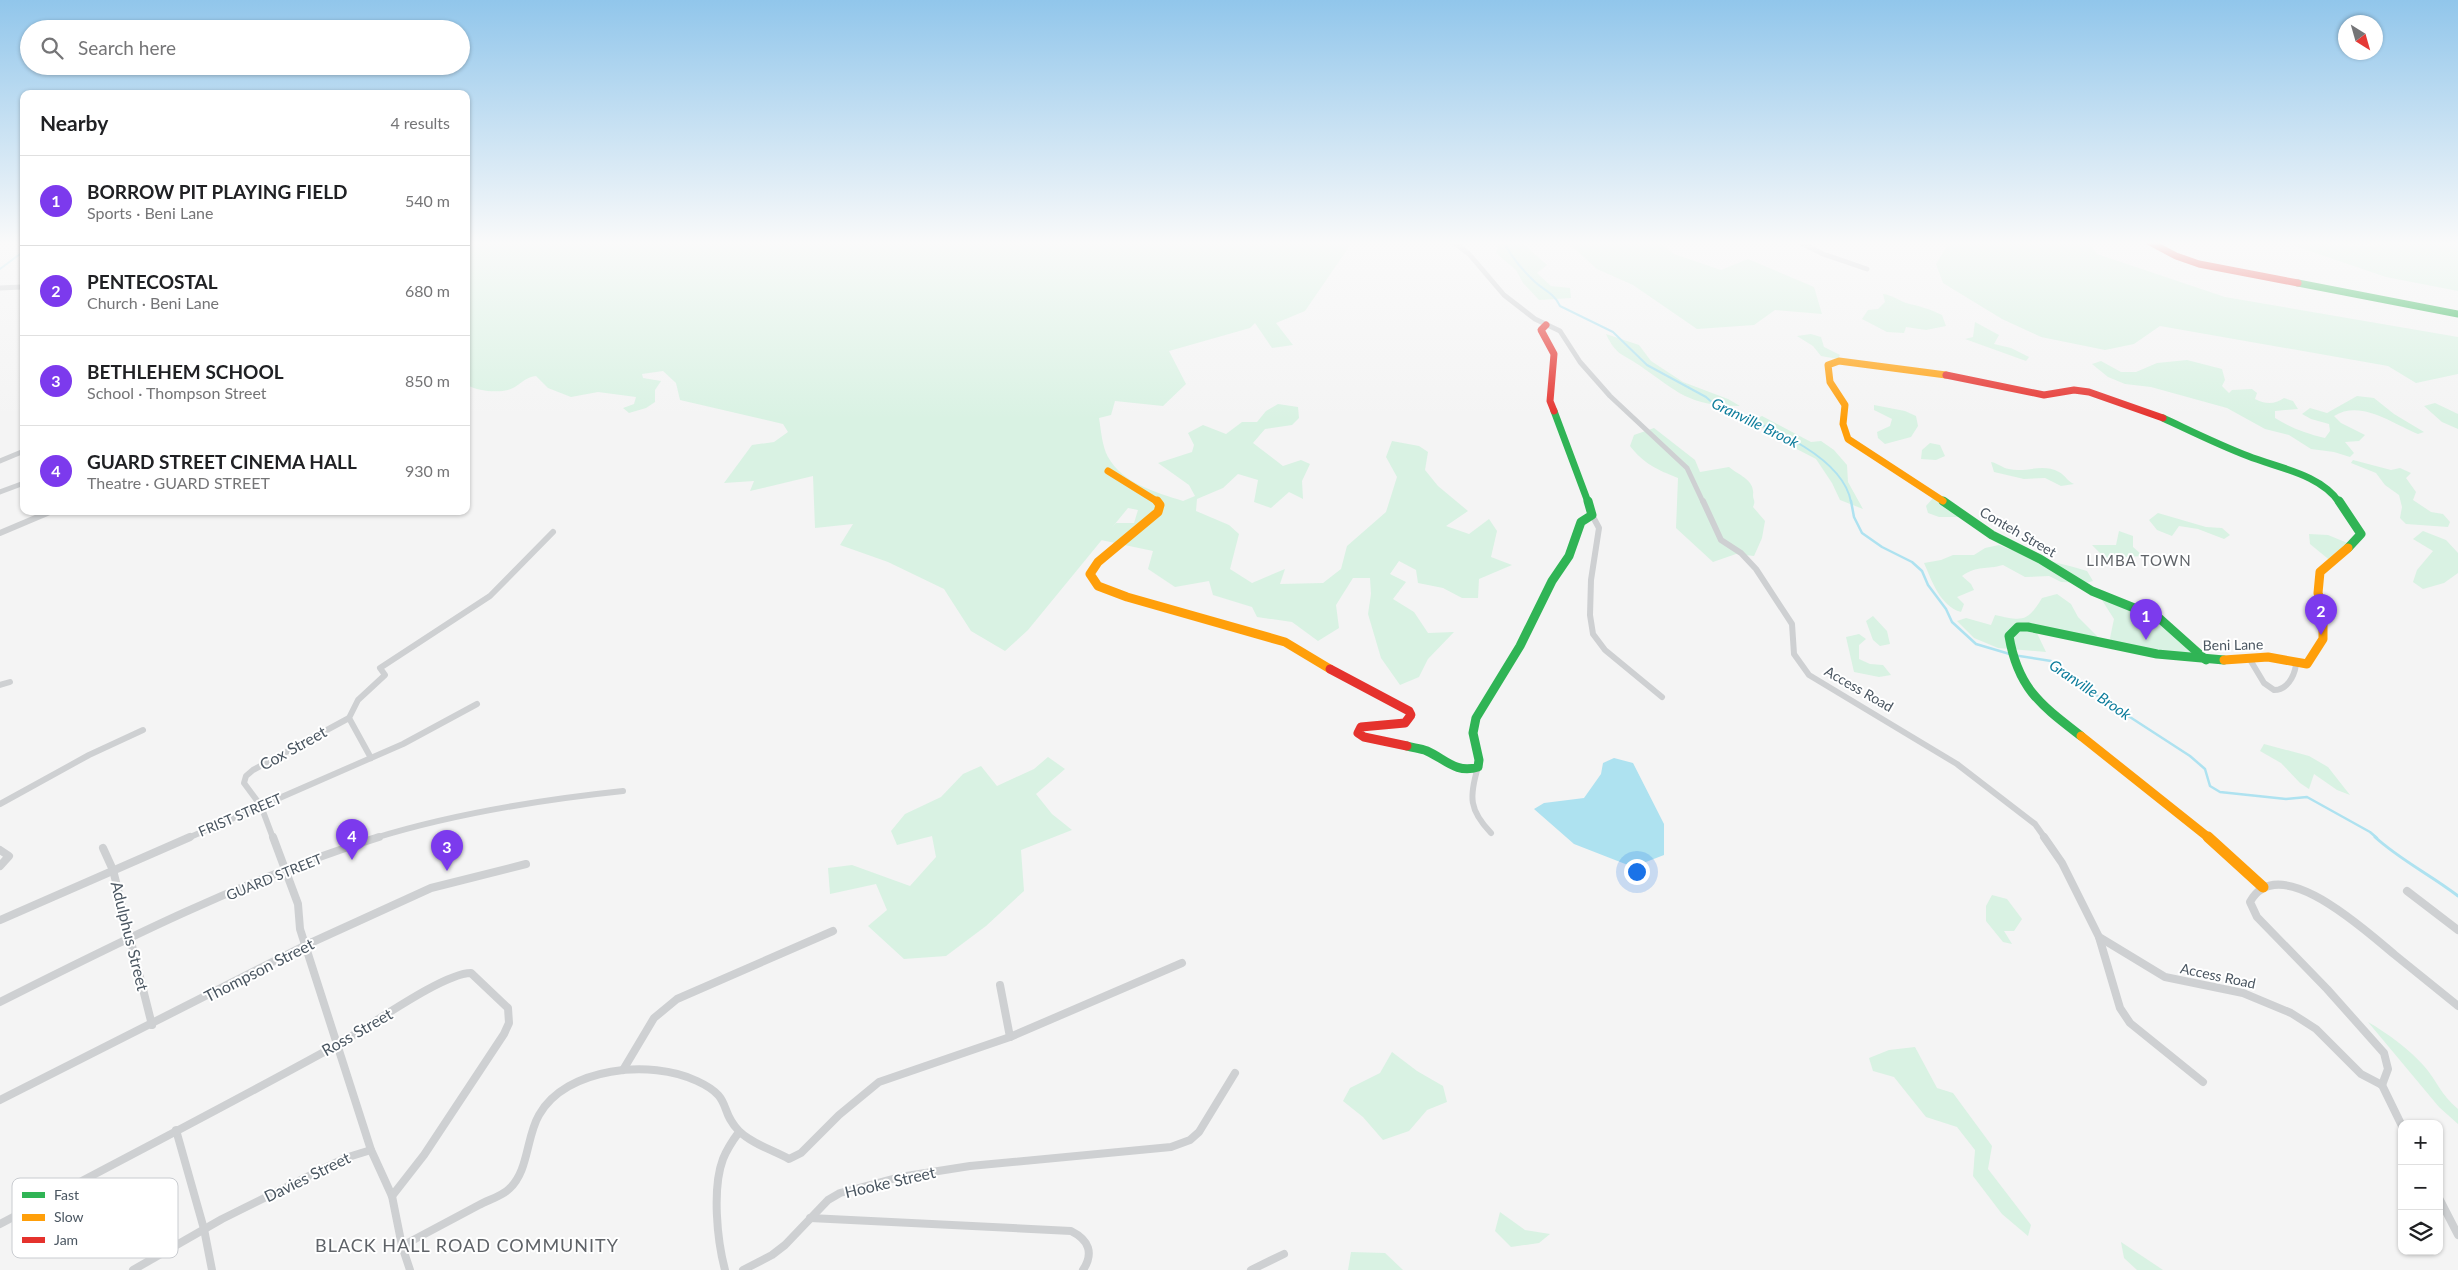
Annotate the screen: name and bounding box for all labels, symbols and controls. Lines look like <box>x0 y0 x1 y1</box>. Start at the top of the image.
north arrow <box>2338 15 2383 60</box>
search box <box>20 20 470 75</box>
icon: search <box>38 34 66 62</box>
text: Search here <box>78 36 176 59</box>
text: Nearby <box>40 110 108 135</box>
text: 4 results <box>390 113 450 132</box>
text: BORROW PIT PLAYING FIELD <box>87 180 348 203</box>
text: 1 <box>51 191 61 210</box>
text: 540 m <box>405 191 450 210</box>
text: Sports · Beni Lane <box>87 203 213 222</box>
text: PENTECOSTAL <box>87 270 218 293</box>
text: 2 <box>51 281 61 300</box>
text: 680 m <box>405 281 450 300</box>
text: Church · Beni Lane <box>87 293 219 312</box>
text: BETHLEHEM SCHOOL <box>87 360 284 383</box>
text: 3 <box>51 371 61 390</box>
text: 850 m <box>405 371 450 390</box>
text: School · Thompson Street <box>87 383 267 402</box>
water label: Granville Brook <box>1709 393 1803 451</box>
text: GUARD STREET CINEMA HALL <box>87 450 357 473</box>
text: 4 <box>51 461 61 480</box>
text: 930 m <box>405 461 450 480</box>
text: Theatre · GUARD STREET <box>87 473 270 492</box>
street label: Conteh Street <box>1977 503 2060 560</box>
district label: LIMBA TOWN <box>2086 551 2192 569</box>
pin: 2 <box>2305 594 2337 635</box>
pin: 1 <box>2130 599 2162 640</box>
street label: Beni Lane <box>2203 635 2263 654</box>
water label: Granville Brook <box>2046 655 2136 724</box>
street label: Access Road <box>1822 662 1897 715</box>
street label: Cox Street <box>256 721 330 774</box>
street label: FRIST STREET <box>196 789 285 840</box>
pin: 4 <box>336 819 368 860</box>
pin: 3 <box>431 830 463 871</box>
street label: GUARD STREET <box>223 849 325 903</box>
your location <box>1624 859 1650 885</box>
street label: Adulphus Street <box>108 879 153 993</box>
street label: Thompson Street <box>201 934 317 1005</box>
street label: Access Road <box>2179 959 2257 992</box>
street label: Ross Street <box>318 1004 396 1059</box>
map controls <box>2398 1120 2443 1255</box>
button: + <box>2398 1120 2443 1165</box>
street label: Davies Street <box>261 1147 353 1206</box>
street label: Hooke Street <box>843 1162 937 1201</box>
button: − <box>2398 1165 2443 1210</box>
legend <box>12 1178 178 1258</box>
text: Fast <box>54 1186 79 1203</box>
text: Slow <box>54 1208 84 1225</box>
button: layers <box>2398 1210 2443 1255</box>
text: Jam <box>54 1231 78 1248</box>
district label: BLACK HALL ROAD COMMUNITY <box>315 1234 619 1256</box>

